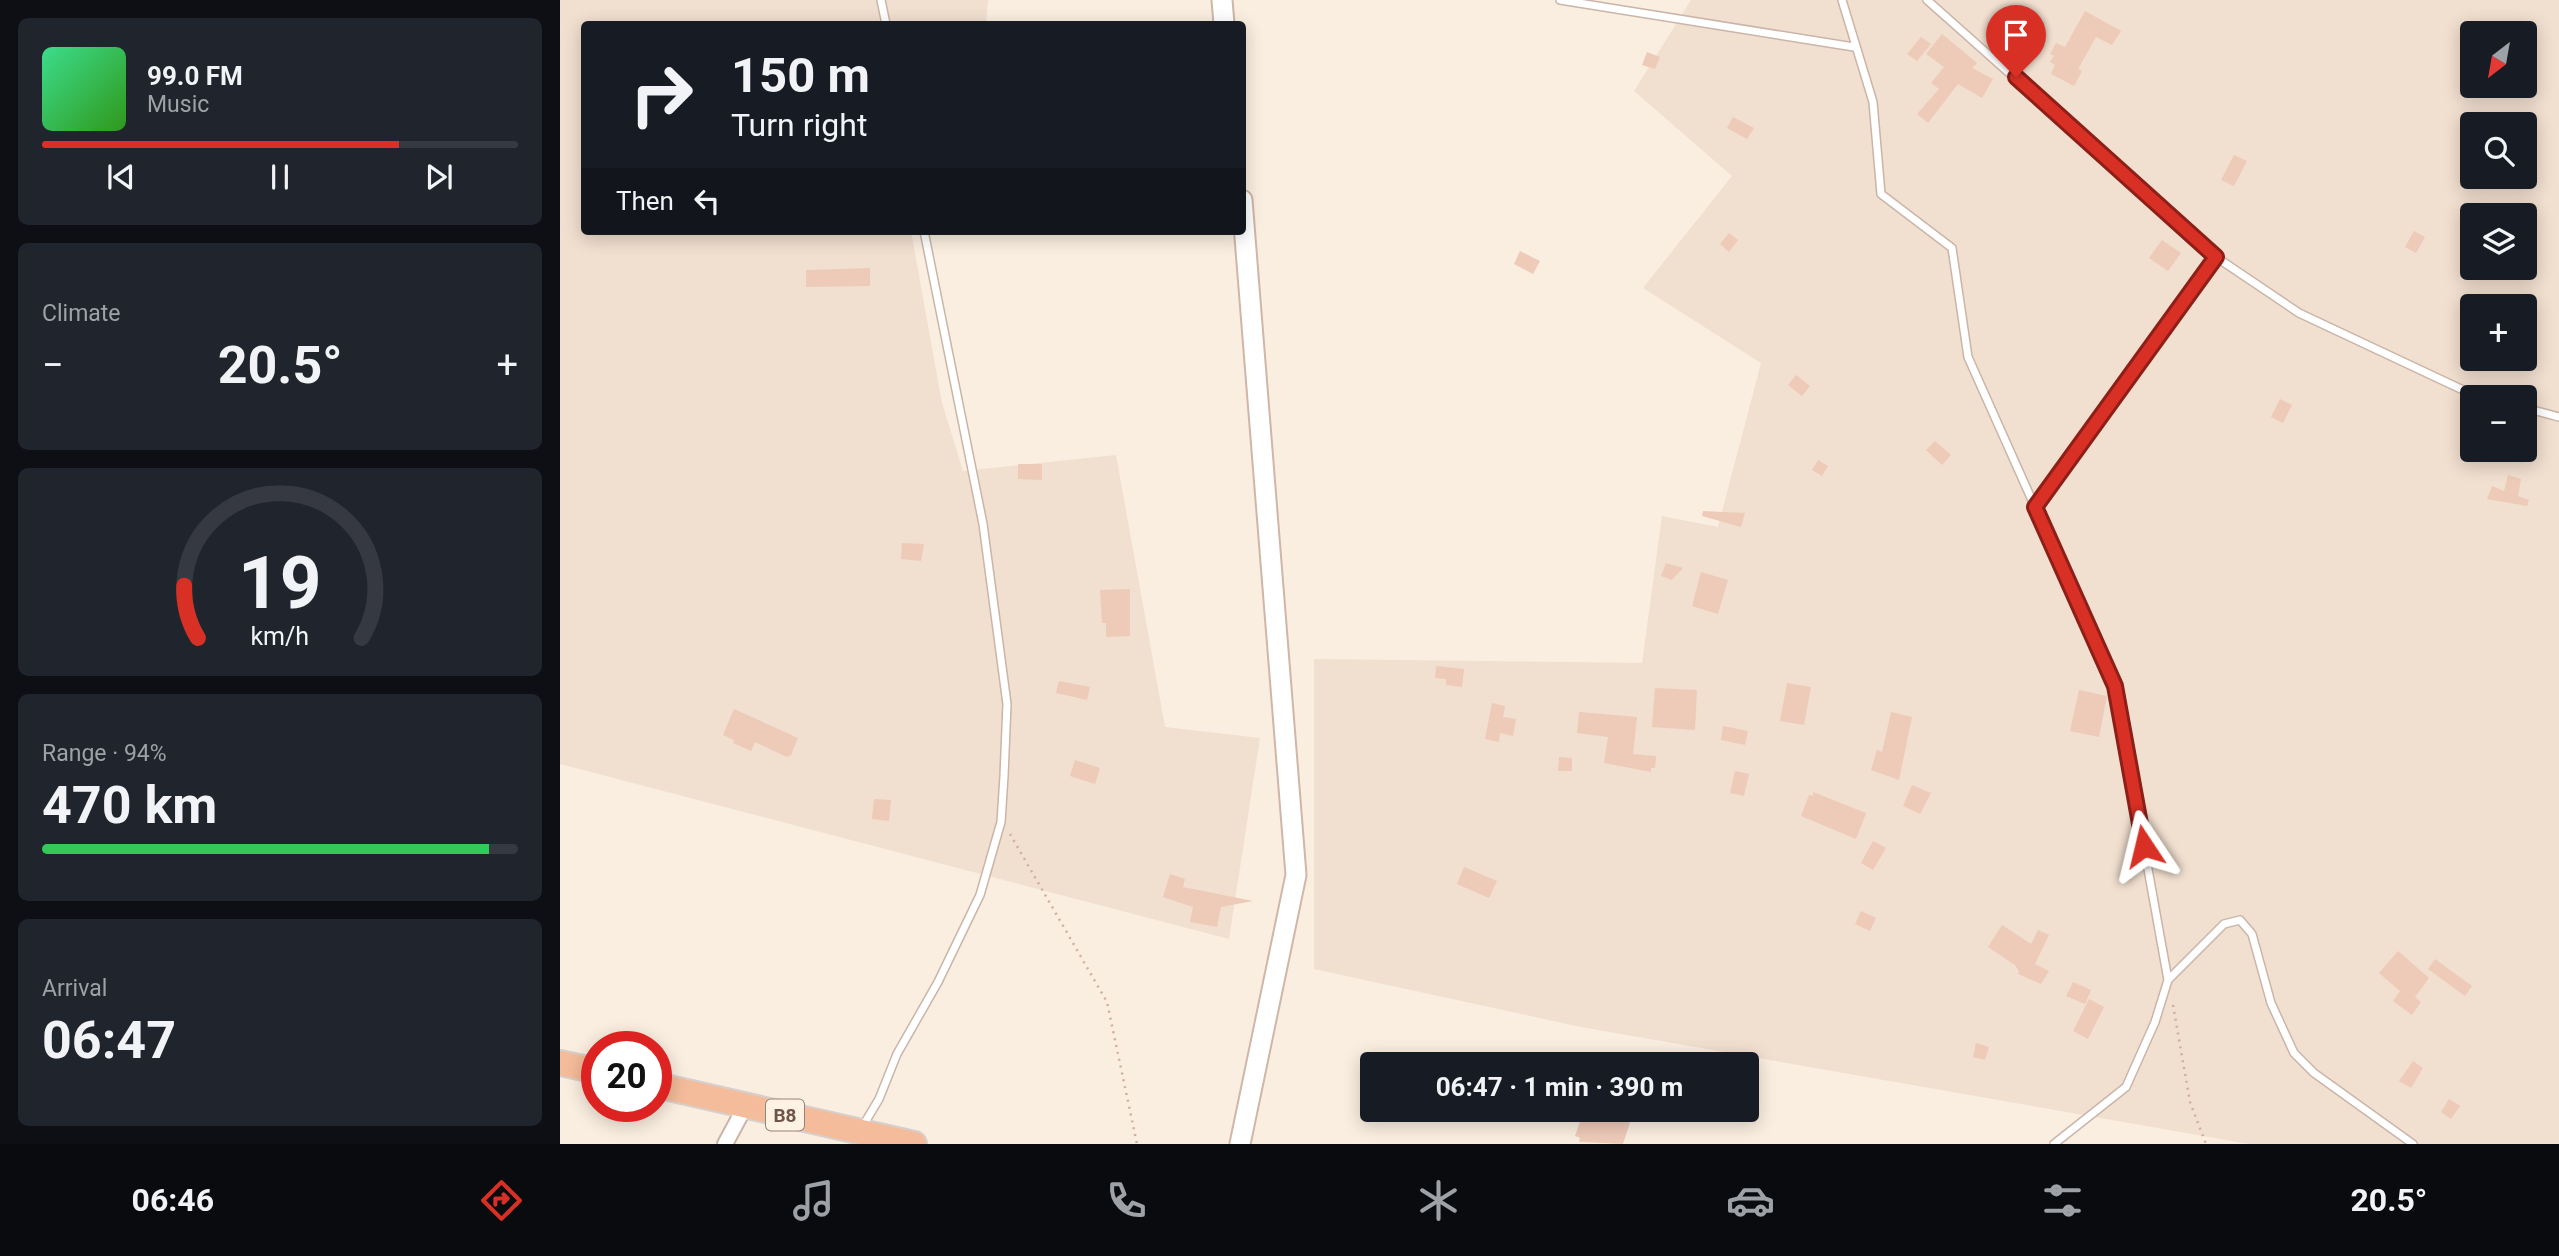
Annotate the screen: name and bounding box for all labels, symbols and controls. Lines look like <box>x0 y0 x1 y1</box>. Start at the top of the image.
pin <box>1986 5 2046 77</box>
icon: arrive <box>1997 16 2035 54</box>
north arrow <box>2460 21 2538 98</box>
map controls <box>2460 21 2537 462</box>
text: 150 m <box>731 47 870 104</box>
icon: right <box>616 49 707 140</box>
text: 99.0 FM <box>147 61 243 91</box>
text: Music <box>147 91 209 118</box>
text: Turn right <box>731 106 867 144</box>
button: search <box>2460 112 2537 189</box>
icon: previous <box>102 158 140 196</box>
icon: pause <box>261 158 299 196</box>
icon: next <box>420 158 458 196</box>
icon: left <box>688 182 726 220</box>
text: Then <box>616 186 674 216</box>
button: layers <box>2460 203 2537 280</box>
button: + <box>2460 294 2537 371</box>
text: Climate <box>42 300 121 327</box>
text: 20.5° <box>218 335 343 396</box>
text: − <box>42 343 64 387</box>
text: + <box>496 343 518 387</box>
button: − <box>2460 385 2537 462</box>
text: 19 <box>238 540 322 626</box>
text: km/h <box>251 622 309 651</box>
text: Range · 94% <box>42 740 167 767</box>
text: 470 km <box>42 775 217 836</box>
position arrow <box>2107 809 2181 883</box>
text: Arrival <box>42 975 107 1002</box>
text: 06:47 <box>42 1010 176 1071</box>
speed limit sign: 20 <box>581 1031 672 1122</box>
text: 06:47 · 1 min · 390 m <box>1436 1072 1683 1102</box>
road number: B8 <box>766 1100 804 1130</box>
icon: directions <box>477 1176 526 1225</box>
icon: music <box>789 1176 838 1225</box>
icon: phone <box>1102 1176 1151 1225</box>
icon: climate <box>1414 1176 1463 1225</box>
icon: car <box>1726 1176 1775 1225</box>
icon: filters <box>2038 1176 2087 1225</box>
text: 06:46 <box>132 1181 214 1219</box>
text: 20.5° <box>2350 1181 2427 1219</box>

